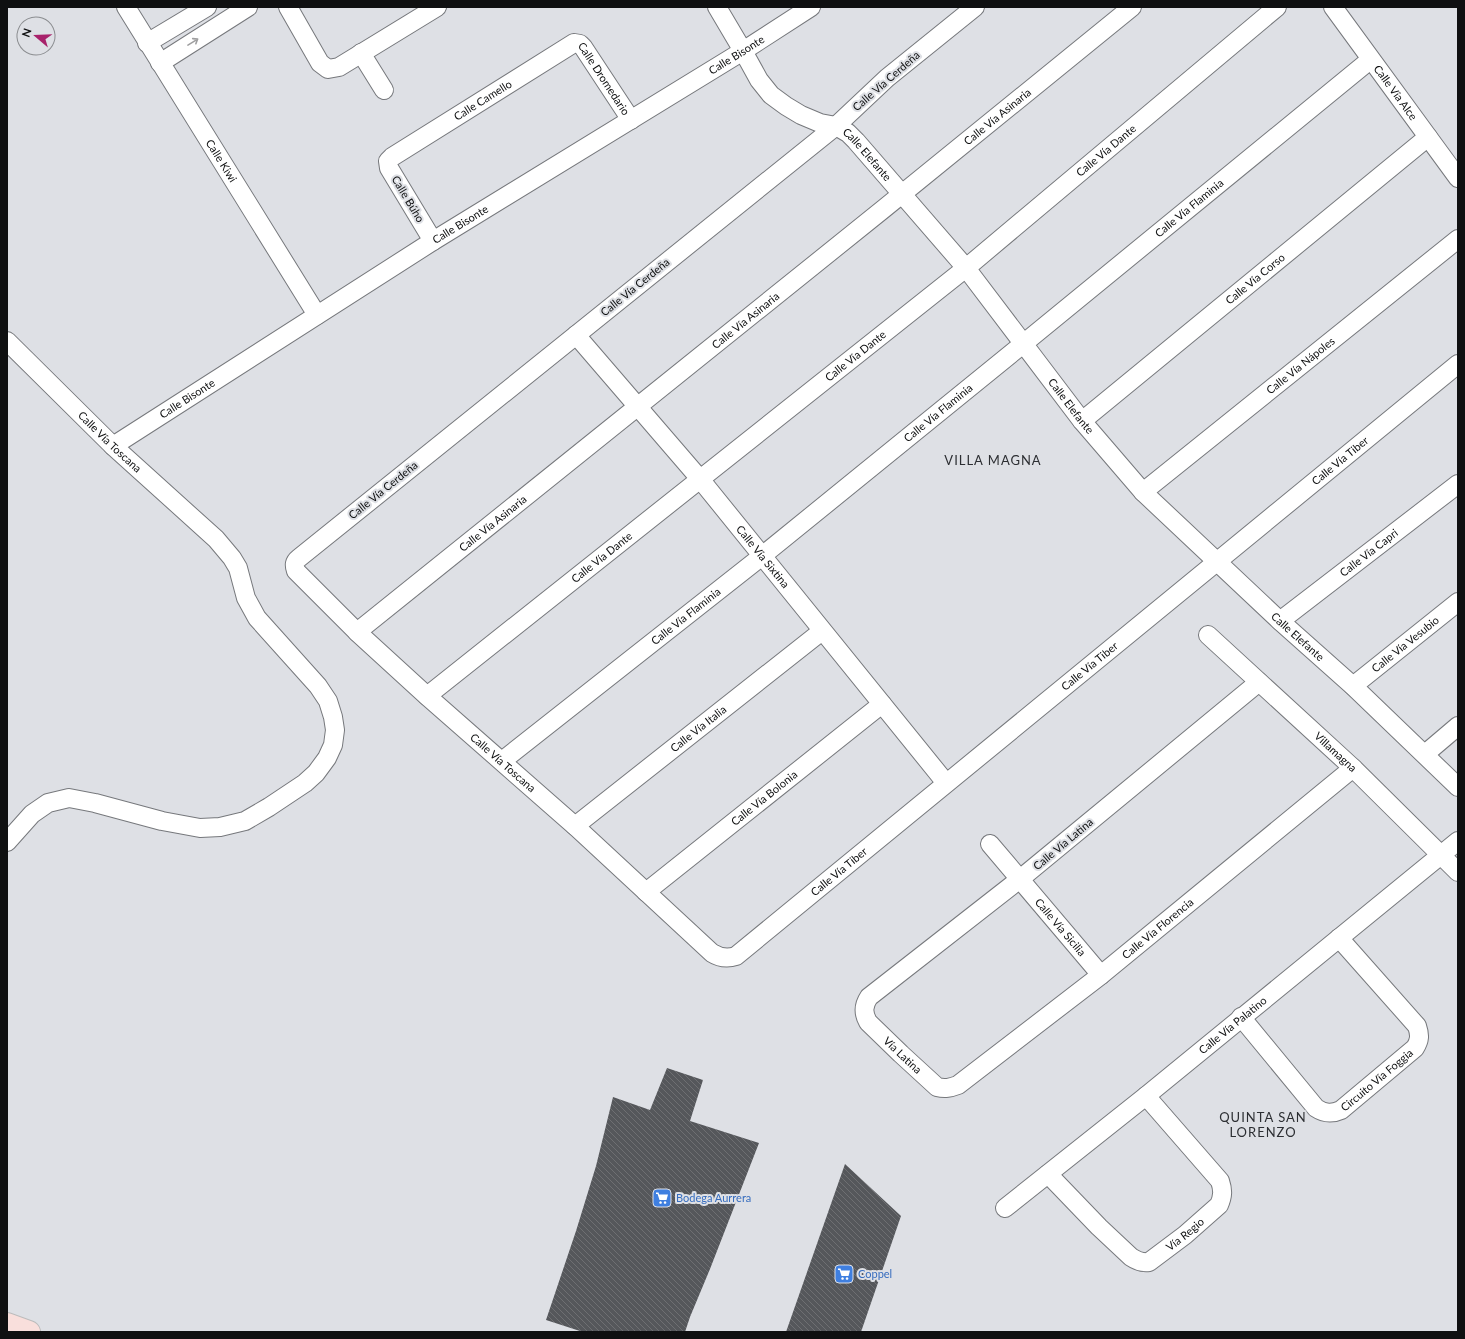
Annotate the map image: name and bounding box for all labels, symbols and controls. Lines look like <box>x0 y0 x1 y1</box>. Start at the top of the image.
north arrow <box>16 16 56 56</box>
text: N <box>19 26 34 39</box>
street label: Calle Bisonte <box>706 32 767 77</box>
one-way arrow <box>187 38 198 46</box>
street label: Calle Dromedario <box>576 39 633 117</box>
street label: Calle Vía Cerdeña <box>849 48 922 113</box>
street label: Calle Vía Alce <box>1372 62 1421 123</box>
street label: Calle Camello <box>451 77 514 123</box>
street label: Calle Vía Asinaria <box>961 85 1033 147</box>
street label: Calle Vía Dante <box>1073 121 1138 179</box>
street label: Calle Elefante <box>841 125 895 183</box>
street label: Calle Kiwi <box>204 137 240 185</box>
street label: Calle Búho <box>389 173 427 224</box>
street label: Calle Vía Flaminia <box>1152 176 1226 239</box>
street label: Calle Bisonte <box>430 202 490 246</box>
street label: Calle Vía Corso <box>1223 250 1287 307</box>
street label: Calle Vía Cerdeña <box>598 255 672 318</box>
street label: Calle Vía Asinaria <box>709 289 781 351</box>
street label: Calle Vía Dante <box>822 327 888 384</box>
street label: Calle Vía Nápoles <box>1263 334 1337 396</box>
street label: Calle Elefante <box>1046 375 1097 436</box>
street label: Calle Bisonte <box>157 376 217 421</box>
street label: Calle Vía Flaminia <box>901 381 975 444</box>
street label: Calle Vía Toscana <box>76 408 144 475</box>
street label: Calle Vía Tiber <box>1309 433 1371 487</box>
district label: VILLA MAGNA <box>944 452 1042 468</box>
street label: Calle Vía Cerdeña <box>346 458 420 521</box>
street label: Calle Vía Asinaria <box>456 492 529 554</box>
street label: Calle Vía Sixtina <box>734 522 793 590</box>
street label: Calle Vía Capri <box>1337 526 1400 579</box>
street label: Calle Vía Dante <box>568 529 634 585</box>
street label: Calle Vía Flaminia <box>648 584 723 647</box>
street label: Calle Elefante <box>1269 609 1327 663</box>
street label: Calle Vía Vesubio <box>1369 613 1441 675</box>
street label: Calle Vía Tiber <box>1058 639 1120 693</box>
street label: Calle Vía Italia <box>667 702 728 754</box>
street label: Villamagna <box>1312 729 1360 774</box>
street label: Calle Vía Toscana <box>468 730 539 794</box>
street label: Calle Vía Bolonia <box>728 767 799 828</box>
street label: Calle Vía Latina <box>1030 815 1095 872</box>
street label: Calle Vía Tiber <box>808 844 869 898</box>
street label: Calle Vía Sicilia <box>1033 895 1089 958</box>
street label: Calle Vía Florencia <box>1119 895 1196 961</box>
street label: Calle Vía Palatino <box>1196 993 1269 1056</box>
street label: Vía Latina <box>881 1034 925 1076</box>
street label: Circuito Vía Foggia <box>1338 1046 1415 1114</box>
district label: QUINTA SAN LORENZO <box>1219 1109 1307 1140</box>
supermarket icon: Bodega Aurrera <box>651 1187 673 1209</box>
place label: Bodega Aurrera <box>676 1191 751 1204</box>
street label: Vía Regio <box>1163 1215 1206 1253</box>
supermarket icon: Coppel <box>833 1263 855 1285</box>
place label: Coppel <box>858 1267 892 1280</box>

